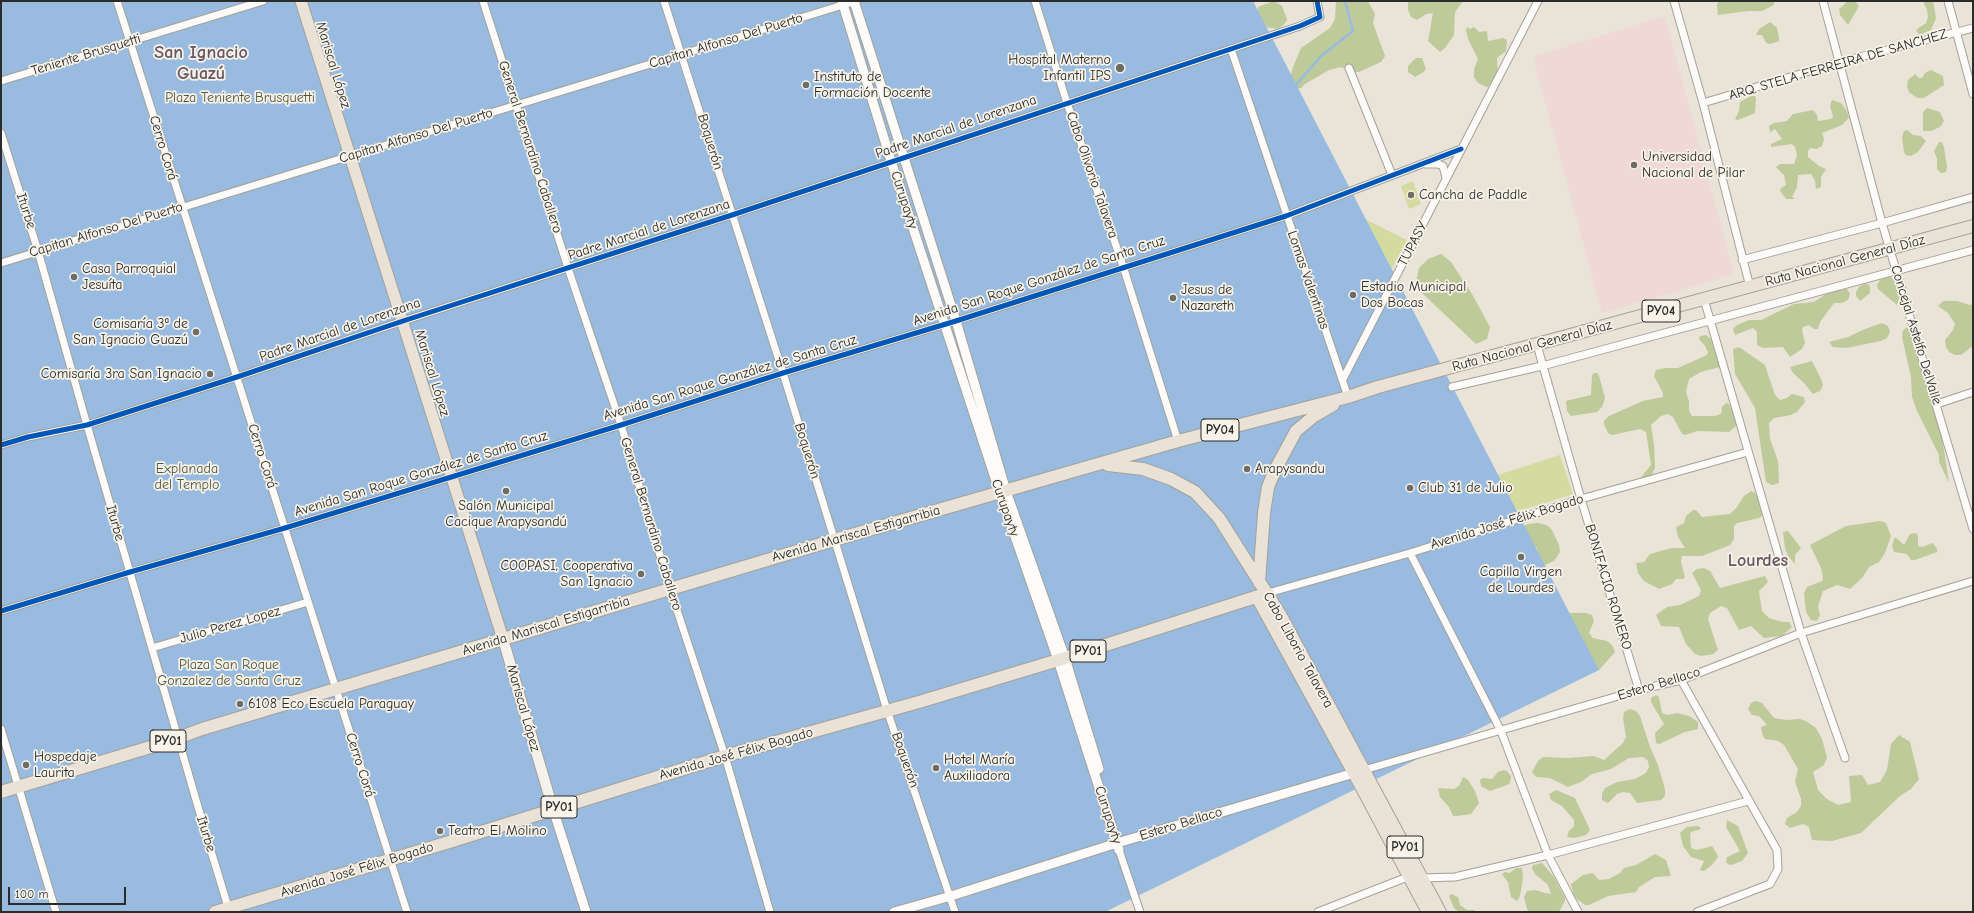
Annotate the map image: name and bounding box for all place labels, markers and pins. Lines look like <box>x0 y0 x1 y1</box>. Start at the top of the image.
place label: Hospital Materno Infantil IPS <box>1008 52 1111 84</box>
marker: Hospital Materno Infantil IPS <box>1114 62 1126 74</box>
place label: Instituto de Formación Docente <box>814 69 931 102</box>
marker: Instituto de Formación Docente <box>801 80 811 90</box>
place label: Universidad Nacional de Pilar <box>1642 149 1744 182</box>
marker: Universidad Nacional de Pilar <box>1629 160 1639 170</box>
place label: Cancha de Paddle <box>1419 187 1527 203</box>
marker: Cancha de Paddle <box>1406 190 1416 200</box>
place label: Casa Parroquial Jesuíta <box>82 261 176 294</box>
marker: Casa Parroquial Jesuíta <box>69 272 79 282</box>
place label: Estadio Municipal Dos Bocas <box>1361 279 1466 312</box>
place label: Jesus de Nazareth <box>1181 282 1234 314</box>
marker: Estadio Municipal Dos Bocas <box>1348 290 1358 300</box>
marker: Jesus de Nazareth <box>1168 293 1178 303</box>
place label: Comisaría 3ª de San Ignacio Guazú <box>73 316 188 348</box>
marker: Comisaría 3ª de San Ignacio Guazú <box>191 327 201 337</box>
place label: Comisaría 3ra San Ignacio <box>41 366 202 382</box>
marker: Comisaría 3ra San Ignacio <box>205 369 215 379</box>
place label: Arapysandu <box>1255 461 1325 477</box>
marker: Arapysandu <box>1242 464 1252 474</box>
place label: Club 31 de Julio <box>1418 480 1513 496</box>
marker: Club 31 de Julio <box>1405 483 1415 493</box>
marker: Salón Municipal Cacique Arapysandú <box>501 486 511 496</box>
place label: Salón Municipal Cacique Arapysandú <box>445 498 567 530</box>
marker: Capilla Virgen de Lourdes <box>1516 552 1526 562</box>
place label: COOPASI, Cooperativa San Ignacio <box>500 558 633 590</box>
place label: Capilla Virgen de Lourdes <box>1480 564 1562 596</box>
marker: COOPASI, Cooperativa San Ignacio <box>636 569 646 579</box>
place label: 6108 Eco Escuela Paraguay <box>248 696 414 712</box>
marker: 6108 Eco Escuela Paraguay <box>235 699 245 709</box>
place label: Hospedaje Laurita <box>34 749 97 782</box>
place label: Hotel María Auxiliadora <box>944 752 1015 784</box>
marker: Hospedaje Laurita <box>21 760 31 770</box>
marker: Hotel María Auxiliadora <box>931 763 941 773</box>
place label: Teatro El Molino <box>448 823 547 839</box>
marker: Teatro El Molino <box>435 826 445 836</box>

